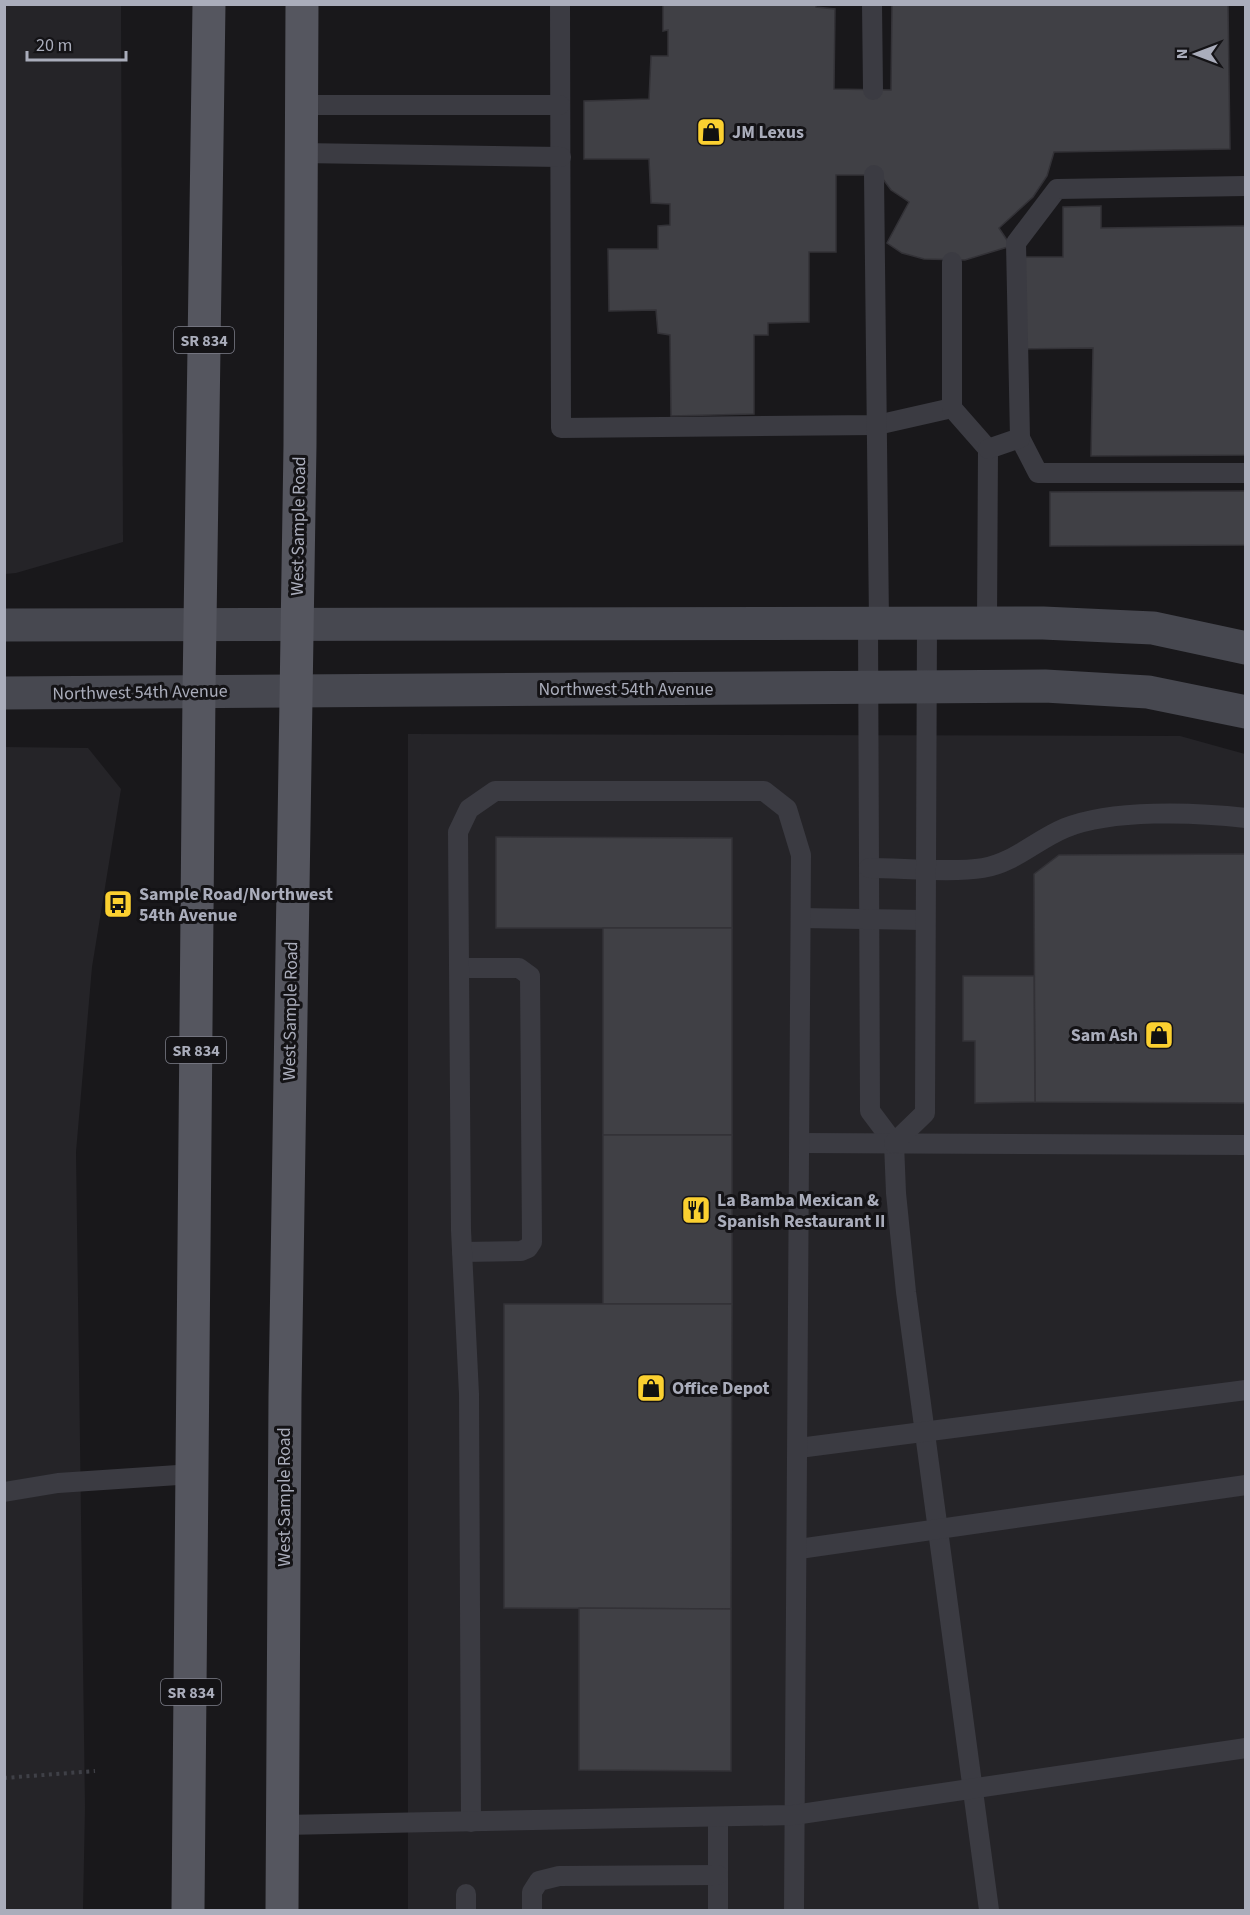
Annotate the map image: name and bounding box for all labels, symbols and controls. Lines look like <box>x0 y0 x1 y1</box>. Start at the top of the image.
scale bar <box>27 24 126 62</box>
north arrow <box>1166 24 1226 84</box>
text: 20 m <box>36 33 72 58</box>
text: N <box>1171 49 1193 59</box>
shop icon: JM Lexus <box>695 116 727 148</box>
place label: JM Lexus <box>732 120 804 145</box>
road number: SR 834 <box>174 327 234 353</box>
street label: West Sample Road <box>285 456 312 596</box>
street label: Northwest 54th Avenue <box>538 677 714 702</box>
street label: Northwest 54th Avenue <box>52 678 228 707</box>
place label: Sample Road/Northwest 54th Avenue <box>139 882 333 928</box>
bus stop icon: Sample Road/Northwest 54th Avenue <box>102 888 134 920</box>
street label: West Sample Road <box>277 941 304 1081</box>
shop icon: Sam Ash <box>1143 1019 1175 1051</box>
place label: Sam Ash <box>1071 1023 1138 1048</box>
road number: SR 834 <box>166 1037 226 1063</box>
place label: La Bamba Mexican & Spanish Restaurant II <box>717 1188 886 1234</box>
restaurant icon: La Bamba Mexican & Spanish Restaurant II <box>680 1194 712 1226</box>
shop icon: Office Depot <box>635 1372 667 1404</box>
place label: Office Depot <box>672 1376 770 1401</box>
street label: West Sample Road <box>272 1427 297 1567</box>
road number: SR 834 <box>161 1679 221 1705</box>

